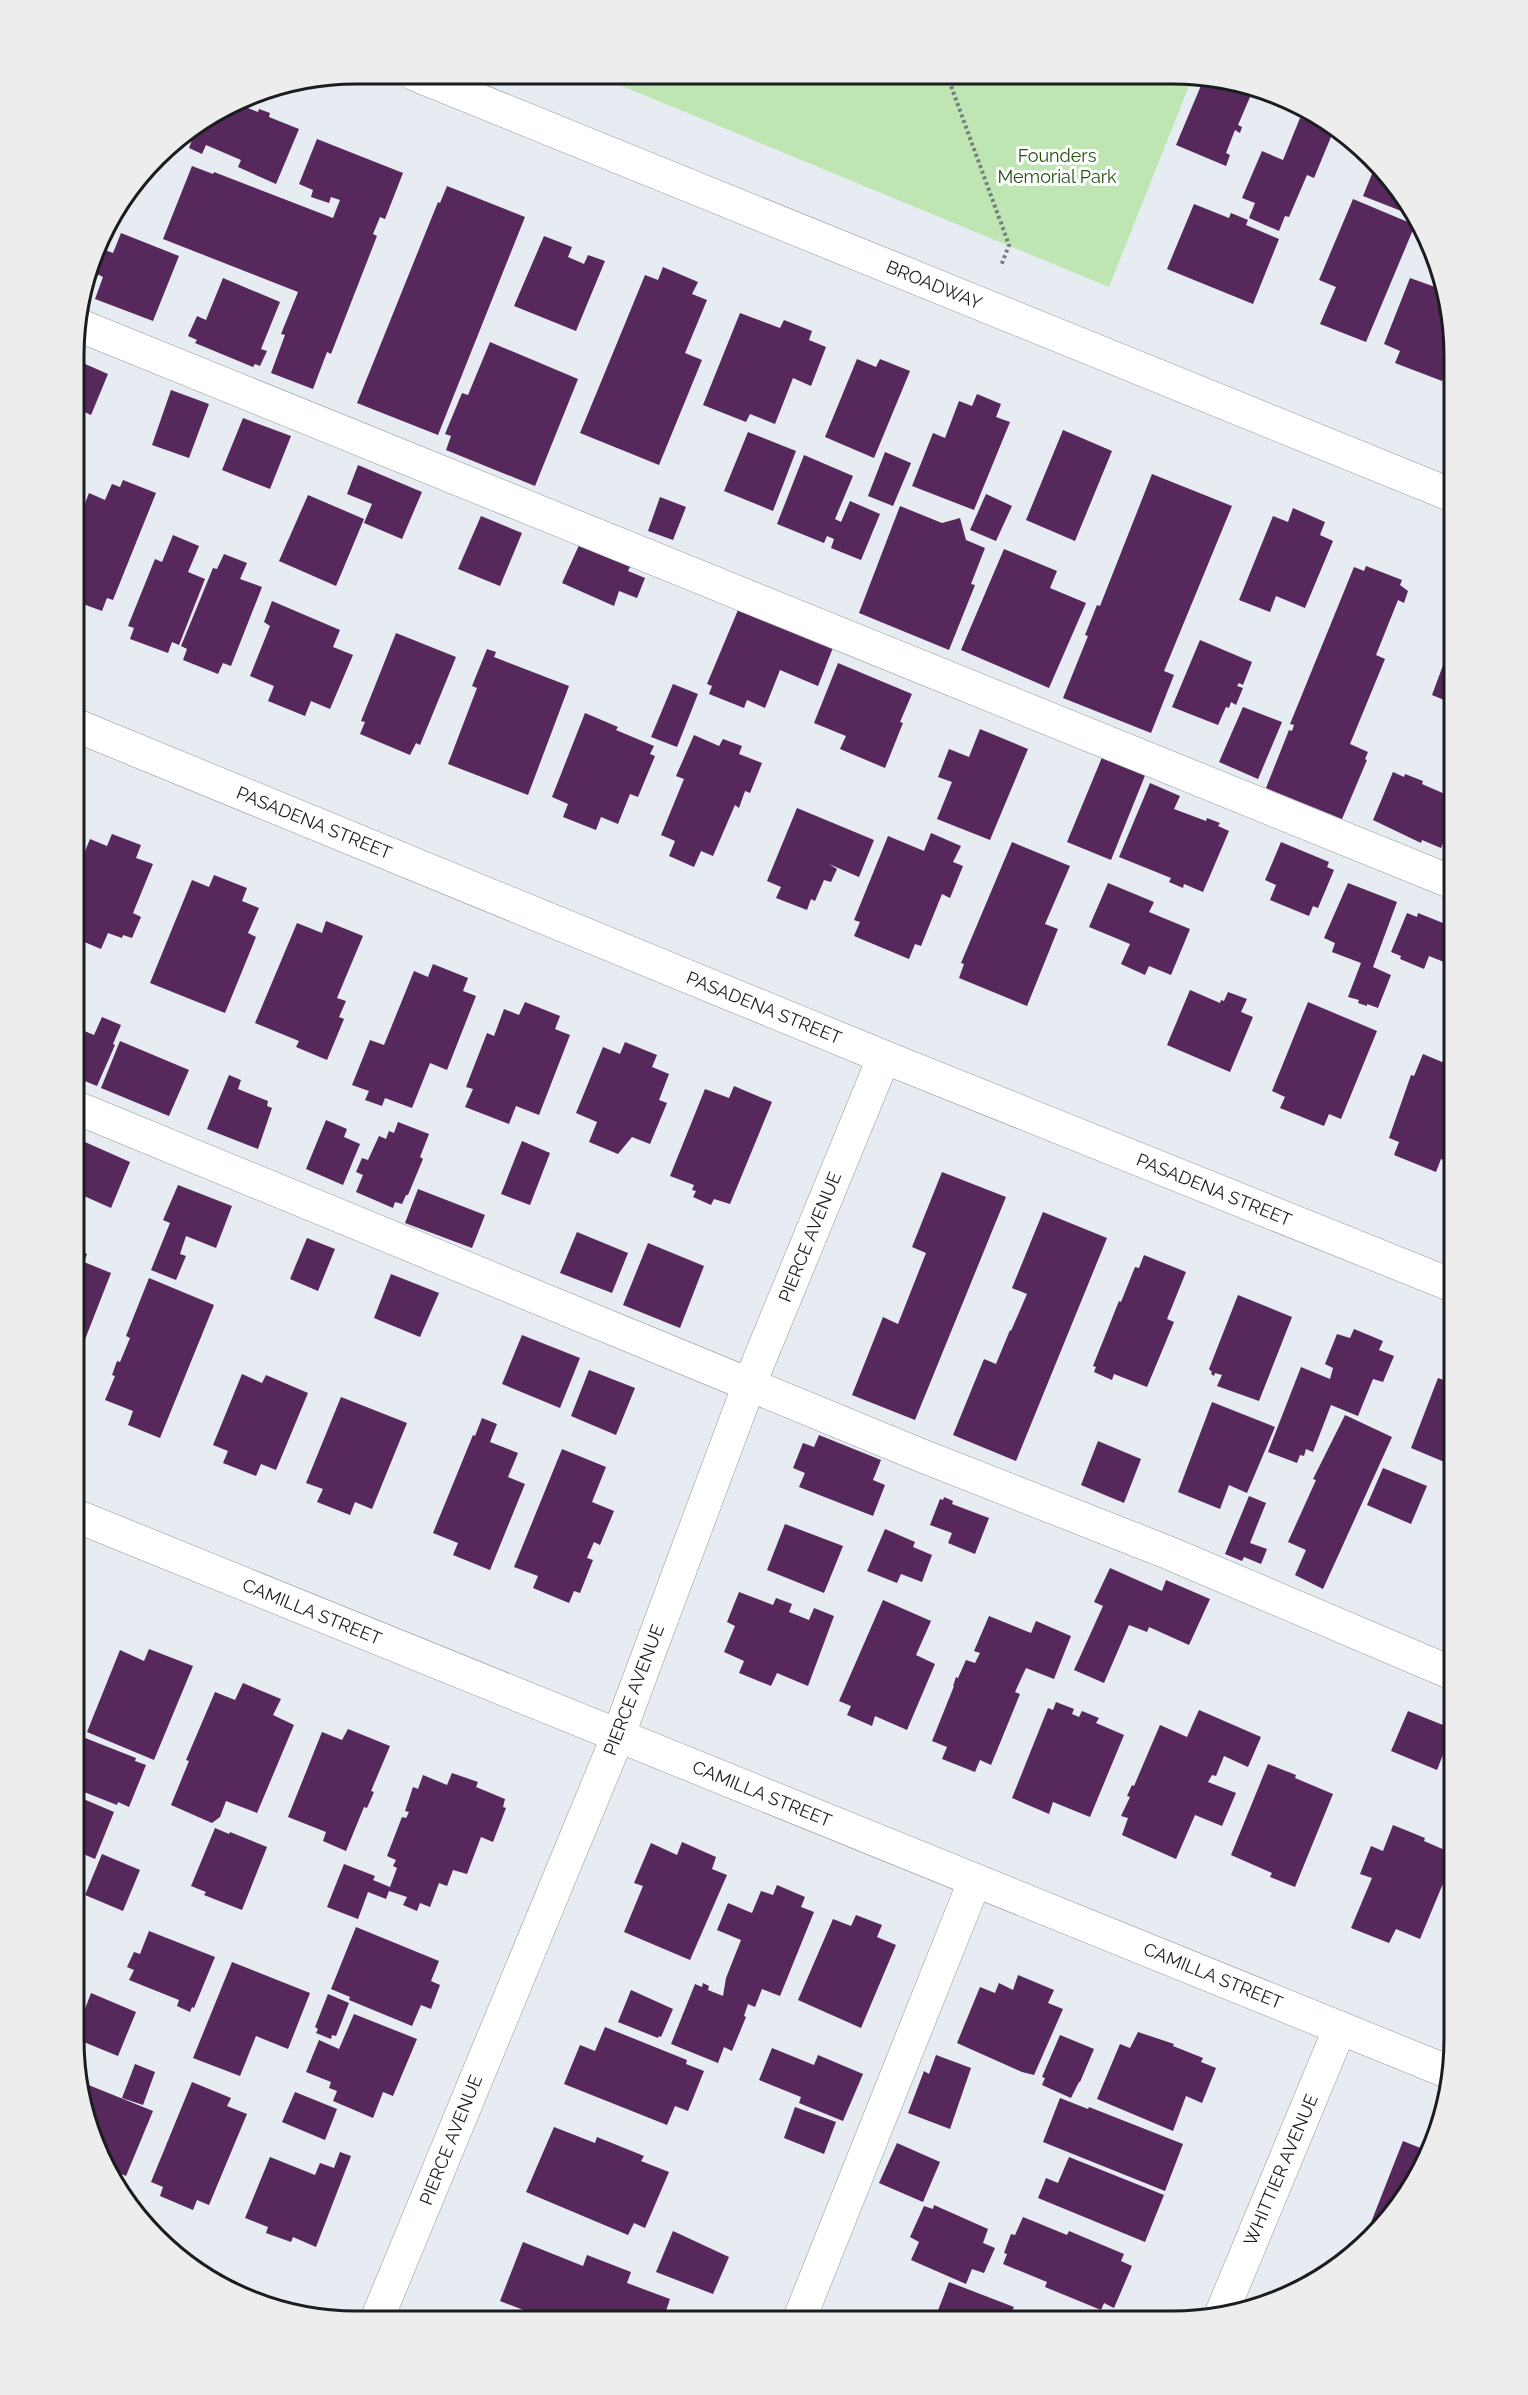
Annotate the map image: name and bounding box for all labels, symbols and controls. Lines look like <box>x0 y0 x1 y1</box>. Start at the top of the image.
park label: Founders Memorial Park <box>997 145 1117 187</box>
street label: BROADWAY <box>883 256 985 313</box>
street label: PASADENA STREET <box>233 782 395 863</box>
street label: PASADENA STREET <box>683 967 845 1048</box>
street label: PASADENA STREET <box>1133 1149 1295 1230</box>
street label: PIERCE AVENUE <box>774 1169 845 1305</box>
street label: CAMILLA STREET <box>239 1574 385 1649</box>
street label: PIERCE AVENUE <box>599 1621 668 1758</box>
street label: CAMILLA STREET <box>689 1756 835 1831</box>
street label: CAMILLA STREET <box>1140 1938 1286 2013</box>
street label: PIERCE AVENUE <box>415 2072 486 2208</box>
street label: WHITTIER AVENUE <box>1239 2091 1322 2249</box>

